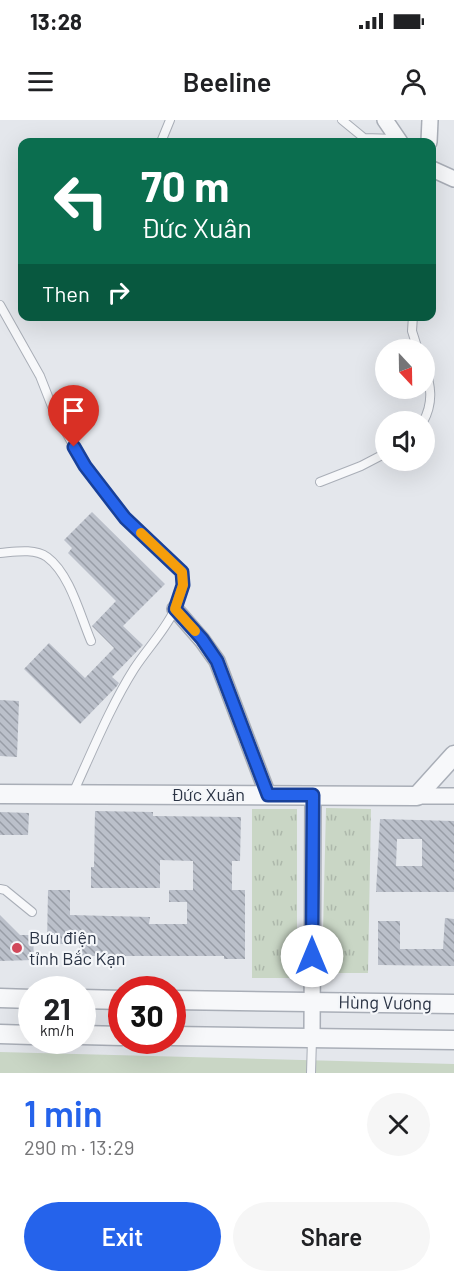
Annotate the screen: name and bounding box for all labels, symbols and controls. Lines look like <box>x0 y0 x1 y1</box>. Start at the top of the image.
text: 13:28 <box>30 8 82 34</box>
icon: menu <box>24 65 57 98</box>
text: Beeline <box>183 65 271 97</box>
icon: person <box>397 65 430 98</box>
text: 70 m <box>141 160 229 210</box>
icon: left <box>42 162 120 240</box>
text: Đức Xuân <box>141 211 252 243</box>
icon: right <box>102 276 135 309</box>
text: Then <box>42 280 90 306</box>
north arrow <box>375 339 435 399</box>
map controls <box>375 339 435 471</box>
pin <box>48 385 99 447</box>
icon: arrive <box>57 394 90 427</box>
button: sound <box>375 411 435 471</box>
street label: Đức Xuân <box>171 783 245 805</box>
position arrow <box>280 924 344 988</box>
place label: Bưu điện tỉnh Bắc Kạn <box>29 926 125 969</box>
marker: Bưu điện tỉnh Bắc Kạn <box>10 941 24 955</box>
speed limit sign: 30 <box>108 976 186 1054</box>
text: 21 <box>43 990 71 1026</box>
street label: Hùng Vương <box>338 990 432 1014</box>
text: km/h <box>40 1021 74 1039</box>
text: 1 min <box>24 1091 103 1134</box>
button: close <box>367 1093 430 1156</box>
text: 290 m · 13:29 <box>24 1135 134 1159</box>
button: Exit <box>24 1202 221 1271</box>
button: Share <box>233 1202 430 1271</box>

